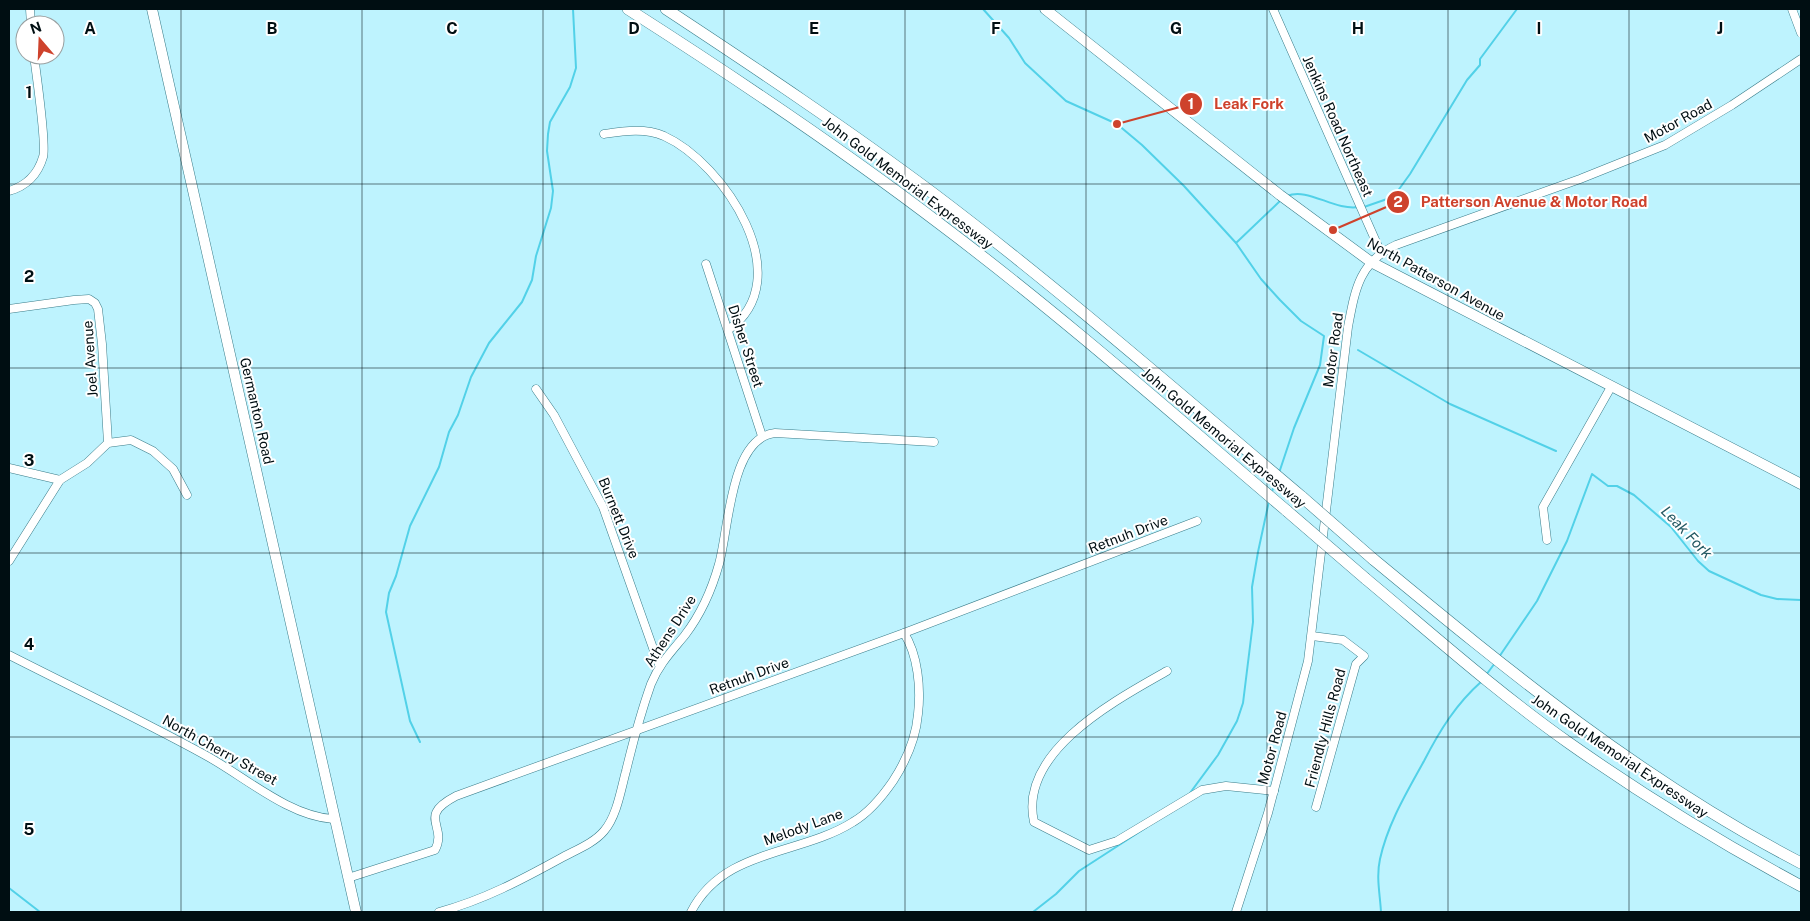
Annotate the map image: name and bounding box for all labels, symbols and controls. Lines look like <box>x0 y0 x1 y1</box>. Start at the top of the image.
north arrow <box>15 15 65 65</box>
text: N <box>28 18 44 37</box>
text: A <box>84 19 96 38</box>
text: B <box>267 19 278 38</box>
text: C <box>446 19 458 38</box>
text: D <box>628 19 640 38</box>
text: E <box>809 19 819 38</box>
text: F <box>991 19 1001 38</box>
text: G <box>1170 19 1182 38</box>
text: H <box>1352 19 1364 38</box>
text: I <box>1537 19 1541 38</box>
text: J <box>1717 19 1723 38</box>
street label: Jenkins Road Northeast <box>1300 53 1376 199</box>
text: 1 <box>26 83 32 102</box>
callout: Leak Fork <box>1179 89 1294 119</box>
text: 1 <box>1188 95 1194 112</box>
text: Leak Fork <box>1214 95 1284 112</box>
street label: Motor Road <box>1641 96 1715 146</box>
street label: John Gold Memorial Expressway <box>820 114 997 253</box>
callout: Patterson Avenue & Motor Road <box>1386 187 1657 217</box>
text: 2 <box>1393 193 1403 210</box>
text: Patterson Avenue & Motor Road <box>1421 193 1647 210</box>
street label: North Patterson Avenue <box>1364 234 1508 324</box>
text: 2 <box>24 267 34 286</box>
street label: Disher Street <box>725 303 767 389</box>
street label: Motor Road <box>1320 312 1346 388</box>
street label: Joel Avenue <box>79 320 101 398</box>
street label: Germanton Road <box>237 356 277 466</box>
street label: John Gold Memorial Expressway <box>1139 365 1310 512</box>
text: 3 <box>24 451 34 470</box>
street label: Burnett Drive <box>595 475 643 561</box>
water label: Leak Fork <box>1658 502 1717 562</box>
street label: Retnuh Drive <box>1086 512 1170 556</box>
street label: Athens Drive <box>641 592 699 670</box>
text: 4 <box>24 635 35 654</box>
street label: Retnuh Drive <box>707 654 791 698</box>
street label: Friendly Hills Road <box>1301 667 1349 789</box>
street label: John Gold Memorial Expressway <box>1529 691 1712 821</box>
street label: Motor Road <box>1255 710 1289 786</box>
street label: North Cherry Street <box>160 712 280 788</box>
street label: Melody Lane <box>761 805 845 849</box>
text: 5 <box>24 820 35 839</box>

